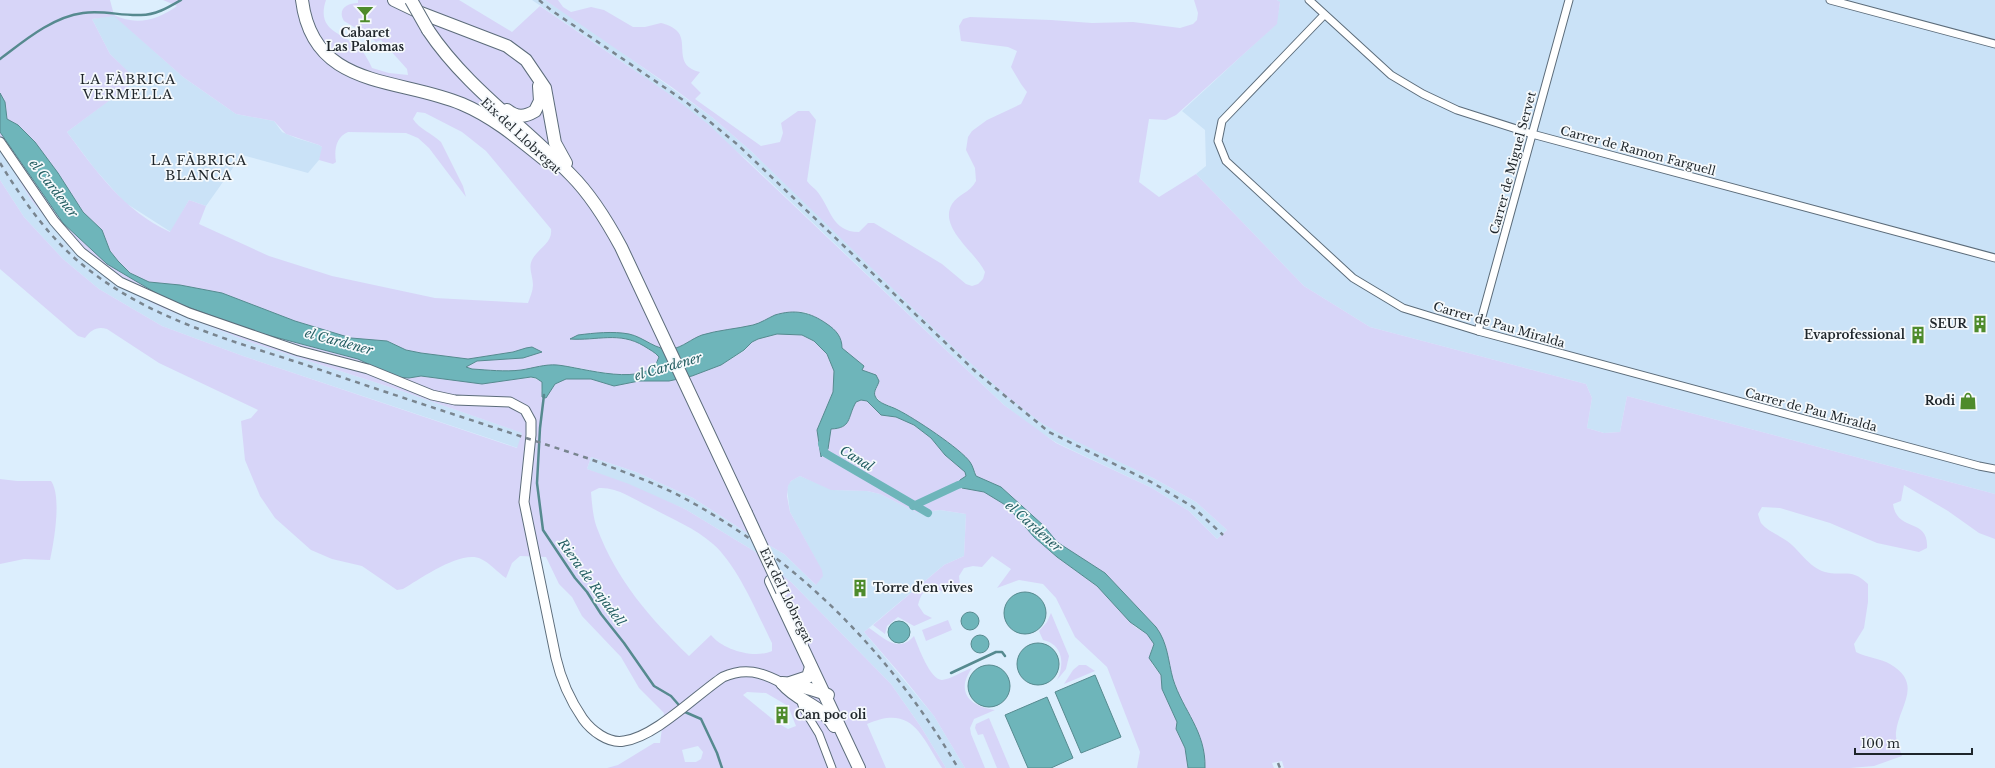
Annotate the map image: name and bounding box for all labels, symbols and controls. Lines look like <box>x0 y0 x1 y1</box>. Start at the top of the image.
bar icon: Cabaret Las Palomas <box>355 4 375 24</box>
place label: Cabaret Las Palomas <box>326 25 404 54</box>
district label: LA FÀBRICA VERMELLA <box>80 71 176 103</box>
street label: Carrer de Miguel Servet <box>1486 89 1539 236</box>
street label: Eix del Llobregat <box>478 94 565 177</box>
street label: Carrer de Ramon Farguell <box>1559 123 1718 179</box>
district label: LA FÀBRICA BLANCA <box>151 152 247 184</box>
water label: el Cardener <box>26 156 82 222</box>
street label: Carrer de Pau Miralda <box>1432 299 1567 351</box>
building icon: SEUR <box>1970 314 1990 334</box>
place label: SEUR <box>1930 316 1968 331</box>
water label: el Cardener <box>303 324 376 359</box>
building icon: Evaprofessional <box>1908 325 1928 345</box>
place label: Evaprofessional <box>1804 327 1906 342</box>
water label: el Cardener <box>632 348 705 384</box>
street label: Carrer de Pau Miralda <box>1743 385 1879 434</box>
shop icon: Rodi <box>1958 391 1978 411</box>
place label: Rodi <box>1925 393 1956 408</box>
water label: Canal <box>837 442 878 476</box>
water label: el Cardener <box>1002 497 1066 556</box>
water label: Riera de Rajadell <box>553 534 630 630</box>
street label: Eix del Llobregat <box>757 545 816 647</box>
building icon: Torre d'en vives <box>850 578 870 598</box>
place label: Torre d'en vives <box>873 580 973 595</box>
building icon: Can poc oli <box>772 705 792 725</box>
place label: Can poc oli <box>795 707 867 722</box>
scale bar <box>1855 730 1972 756</box>
text: 100 m <box>1861 736 1900 751</box>

